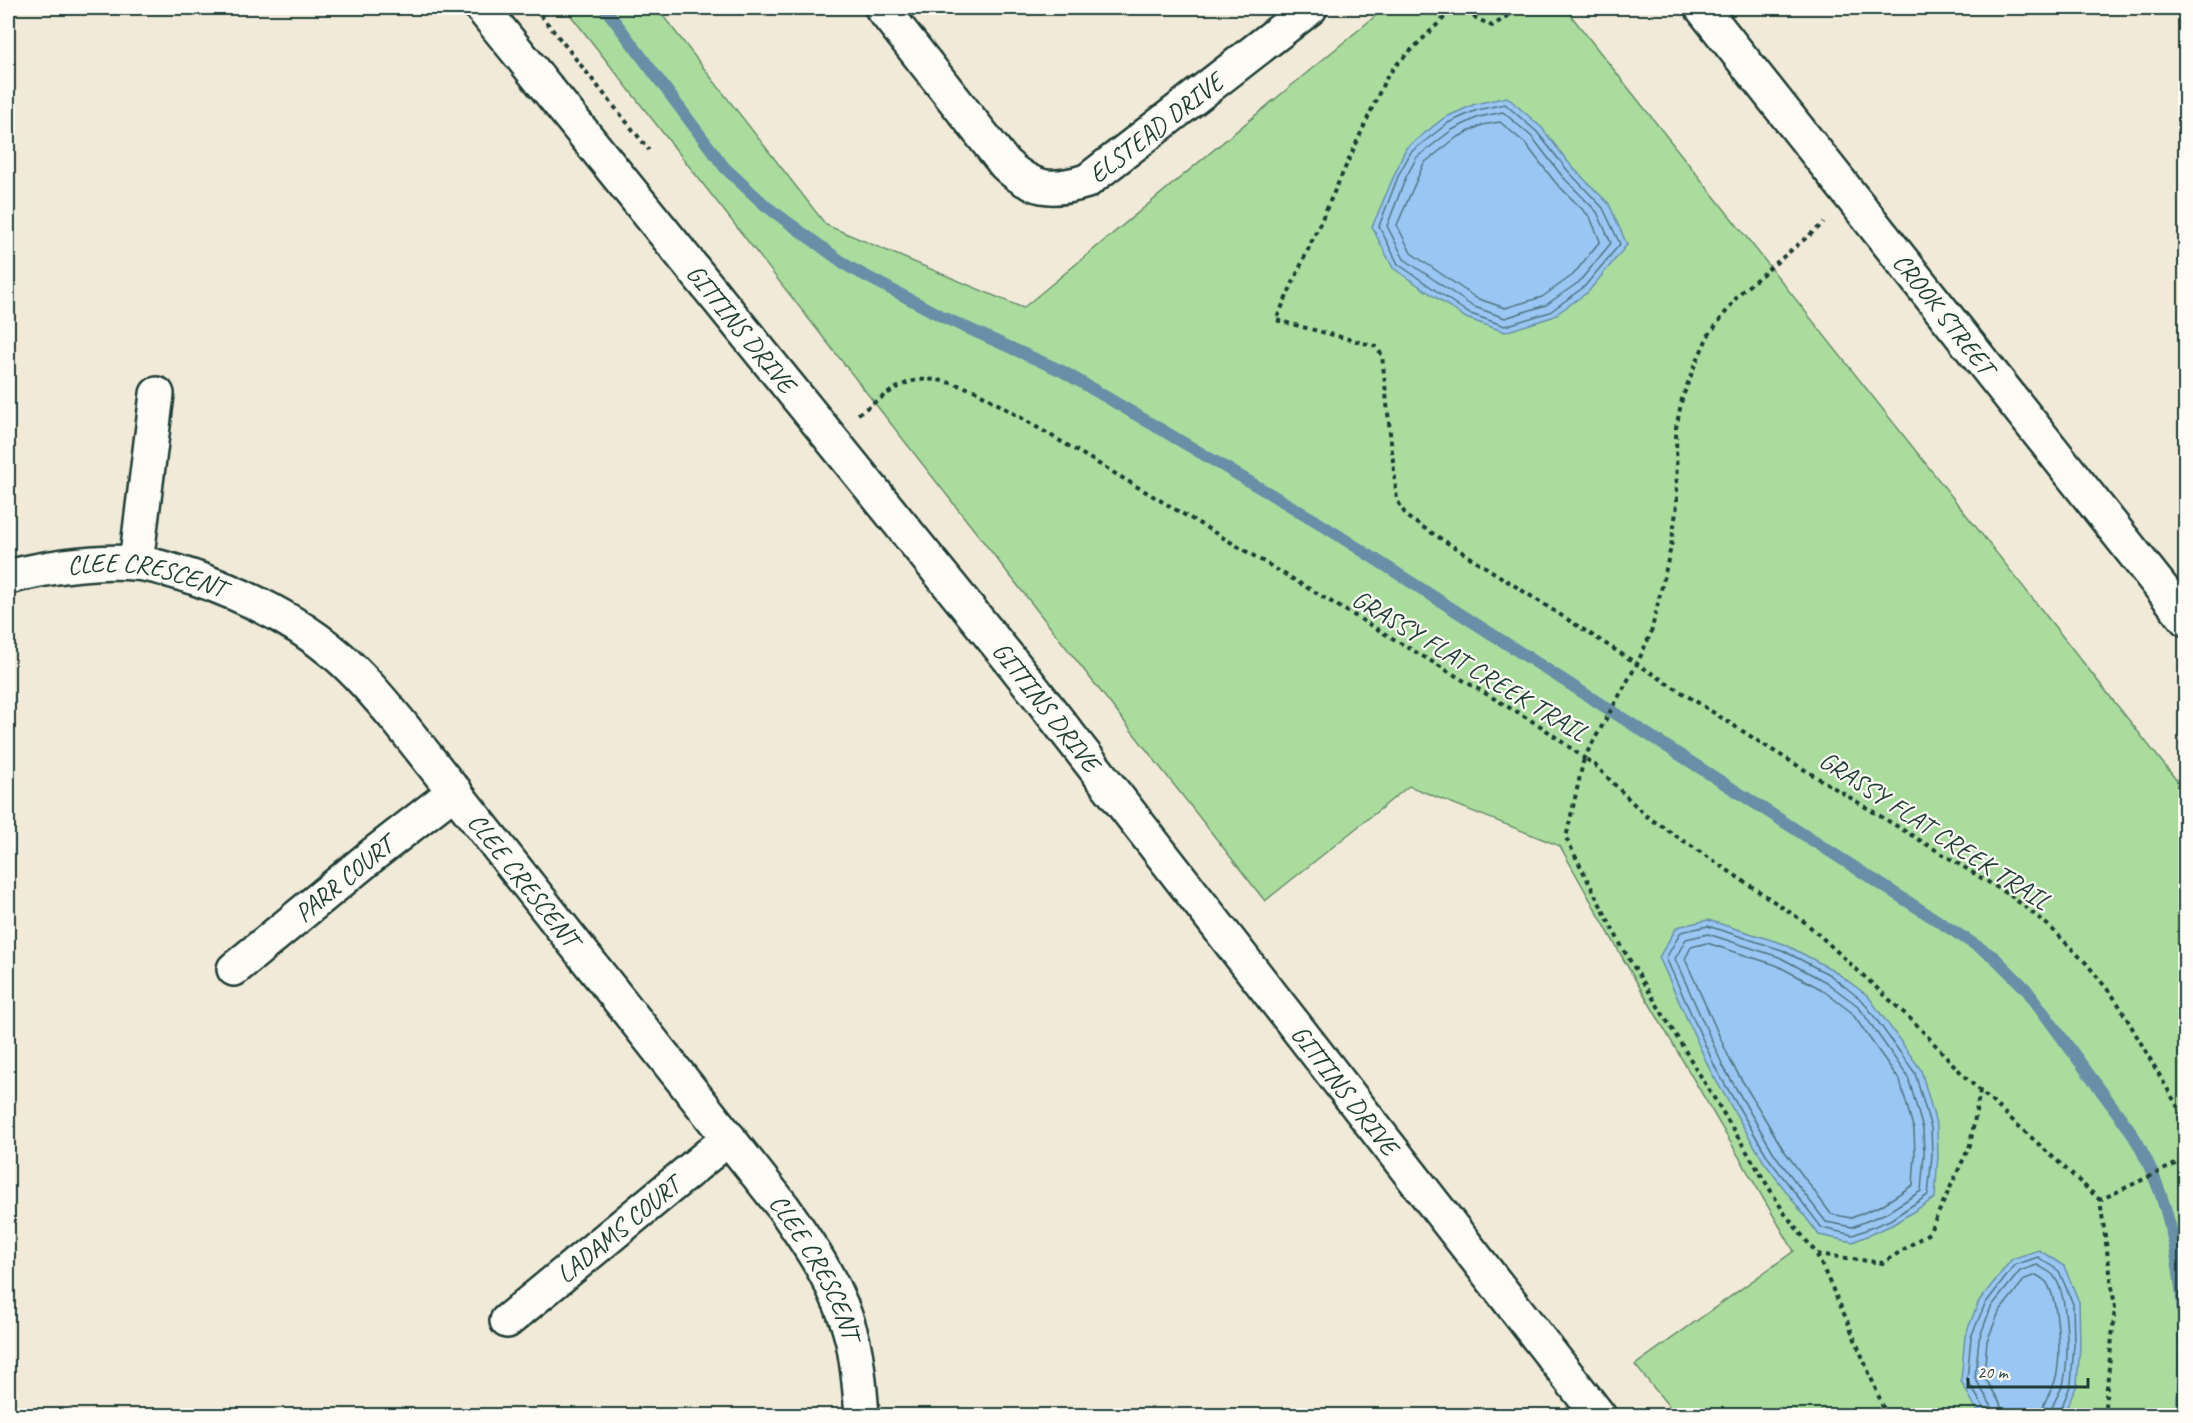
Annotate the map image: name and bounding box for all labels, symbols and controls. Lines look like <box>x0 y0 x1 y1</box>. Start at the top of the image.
street label: ELSTEAD DRIVE <box>1082 63 1233 191</box>
street label: CROOK STREET <box>1885 247 2005 386</box>
street label: GITTINS DRIVE <box>679 257 805 402</box>
street label: CLEE CRESCENT <box>65 546 236 607</box>
street label: GRASSY FLAT CREEK TRAIL <box>1346 582 1594 749</box>
street label: GITTINS DRIVE <box>985 635 1109 781</box>
street label: GRASSY FLAT CREEK TRAIL <box>1813 743 2057 918</box>
street label: CLEE CRESCENT <box>460 806 590 958</box>
street label: PARR COURT <box>288 825 406 929</box>
street label: GITTINS DRIVE <box>1284 1018 1408 1164</box>
street label: LADAMS COURT <box>550 1166 691 1291</box>
street label: CLEE CRESCENT <box>762 1187 869 1349</box>
scale bar <box>1968 1351 2088 1389</box>
text: 20 m <box>1977 1361 2010 1383</box>

